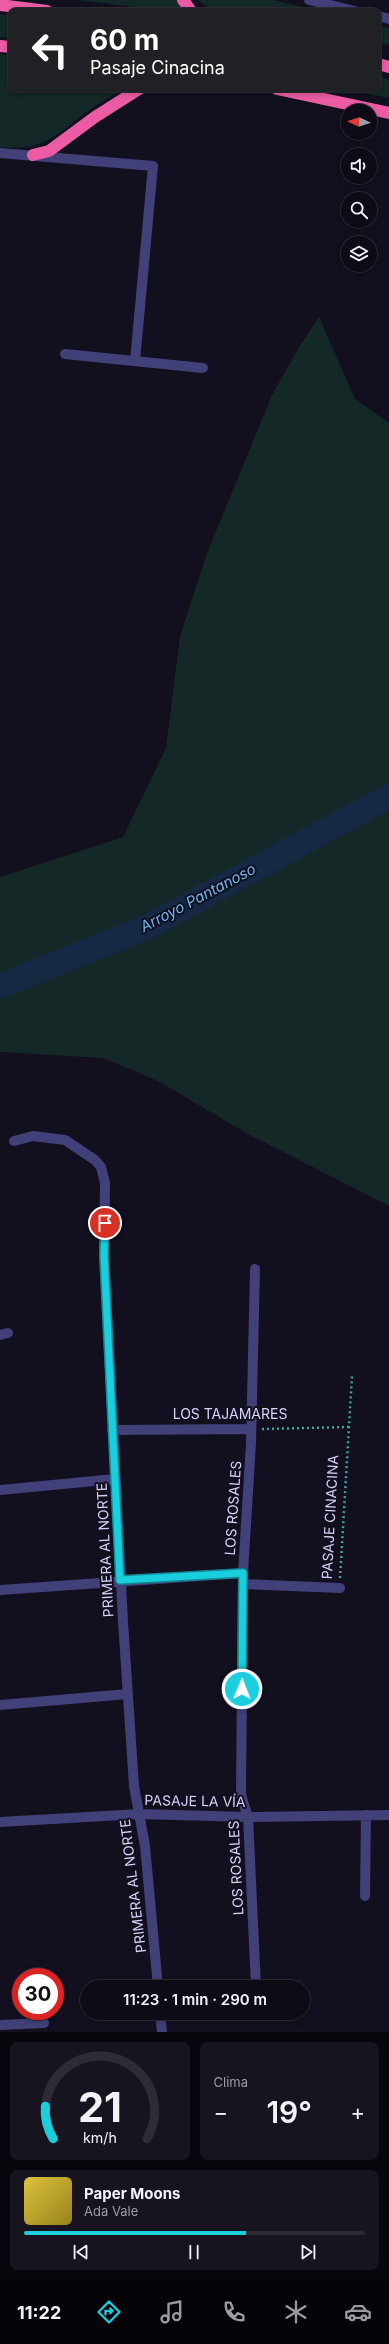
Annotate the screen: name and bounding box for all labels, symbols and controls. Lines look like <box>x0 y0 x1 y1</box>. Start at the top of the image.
text: 60 m <box>90 23 159 57</box>
icon: left <box>24 24 76 76</box>
text: Pasaje Cinacina <box>90 57 225 78</box>
north arrow <box>341 104 377 140</box>
map controls <box>341 104 377 272</box>
button: sound <box>341 148 377 184</box>
button: search <box>341 192 377 228</box>
button: layers <box>341 236 377 272</box>
water label: Arroyo Pantanoso <box>136 859 259 936</box>
pin <box>88 1206 122 1240</box>
icon: arrive <box>94 1212 116 1234</box>
street label: LOS TAJAMARES <box>173 1405 287 1422</box>
street label: PASAJE CINACINA <box>318 1454 341 1580</box>
street label: LOS ROSALES <box>221 1460 244 1556</box>
street label: PRIMERA AL NORTE <box>92 1482 117 1618</box>
position arrow <box>221 1668 263 1710</box>
street label: PASAJE LA VÍA <box>144 1791 246 1810</box>
street label: PRIMERA AL NORTE <box>116 1818 149 1954</box>
street label: LOS ROSALES <box>225 1820 246 1916</box>
speed limit sign: 30 <box>12 1968 64 2020</box>
text: 11:23 · 1 min · 290 m <box>123 1990 267 2009</box>
text: Clima <box>214 2074 248 2090</box>
text: 21 <box>78 2082 122 2132</box>
text: 19° <box>266 2094 312 2130</box>
text: − <box>214 2099 228 2125</box>
text: + <box>350 2099 365 2125</box>
text: km/h <box>83 2129 117 2146</box>
text: Paper Moons <box>84 2184 180 2203</box>
text: Ada Vale <box>84 2203 138 2219</box>
icon: previous <box>70 2241 92 2263</box>
icon: pause <box>183 2241 205 2263</box>
icon: next <box>297 2241 319 2263</box>
icon: directions <box>95 2298 123 2326</box>
icon: music <box>158 2298 186 2326</box>
icon: phone <box>220 2298 248 2326</box>
icon: climate <box>282 2298 310 2326</box>
icon: car <box>344 2298 372 2326</box>
text: 11:22 <box>17 2302 61 2323</box>

